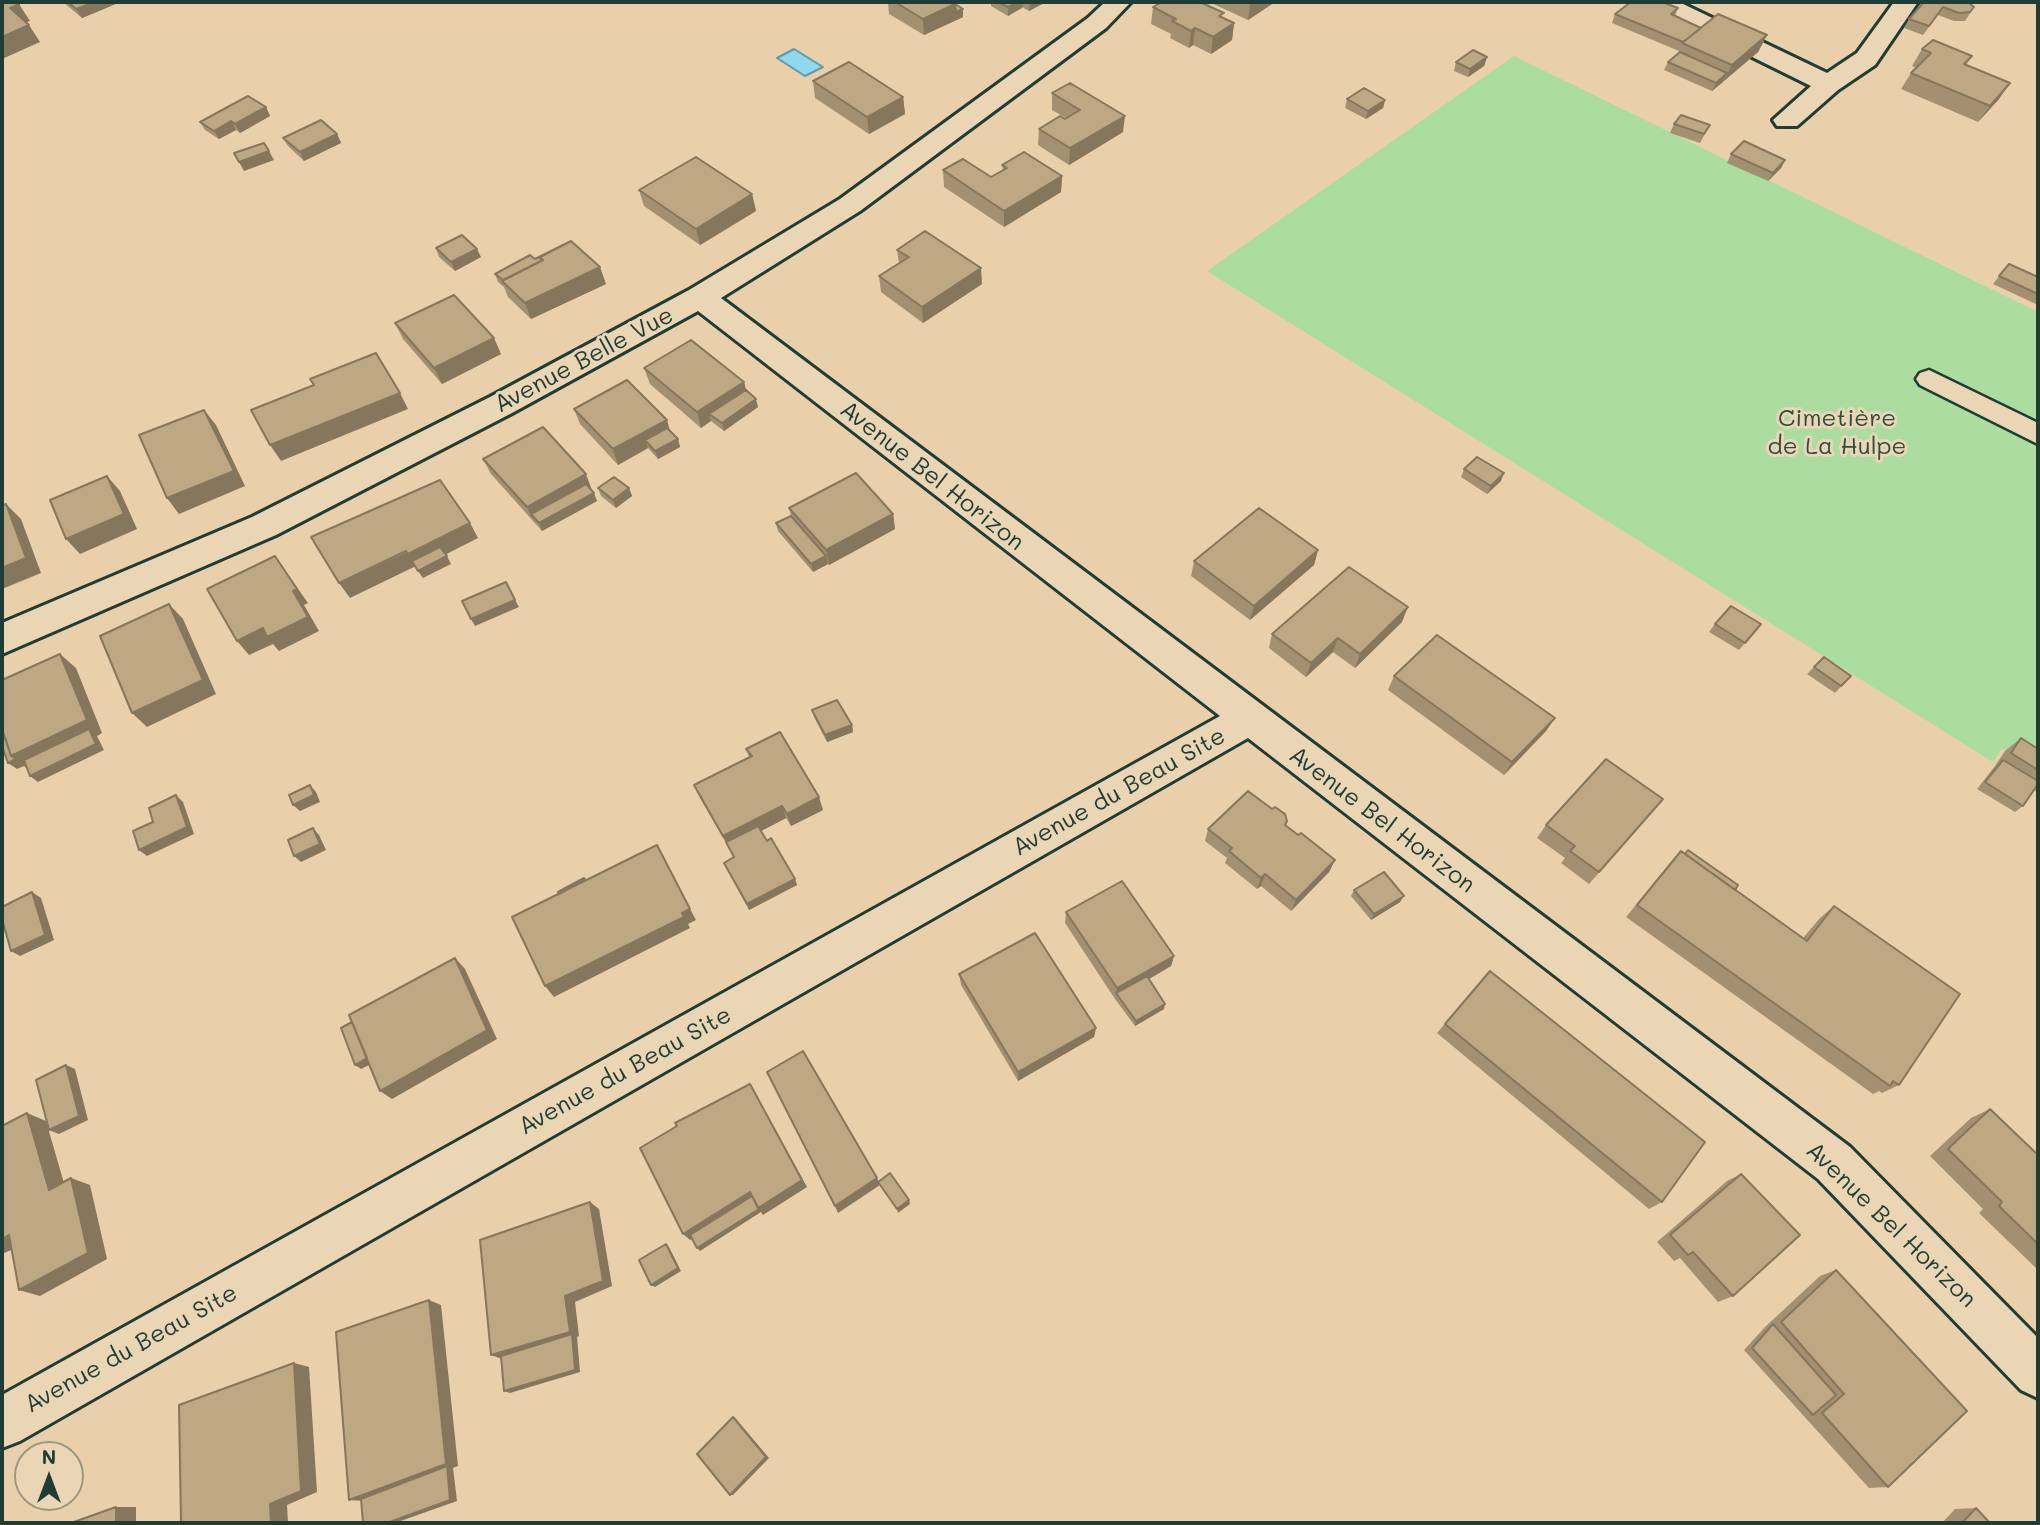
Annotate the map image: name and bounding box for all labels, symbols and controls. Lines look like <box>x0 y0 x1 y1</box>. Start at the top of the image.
street label: Avenue Belle Vue <box>490 301 678 419</box>
street label: Avenue Bel Horizon <box>834 395 1030 557</box>
park label: Cimetière de La Hulpe <box>1768 405 1906 461</box>
street label: Avenue du Beau Site <box>1008 722 1230 862</box>
street label: Avenue Bel Horizon <box>1283 741 1481 899</box>
street label: Avenue du Beau Site <box>514 1001 736 1141</box>
street label: Avenue Bel Horizon <box>1800 1136 1982 1314</box>
street label: Avenue du Beau Site <box>20 1279 242 1419</box>
north arrow <box>14 1441 84 1511</box>
text: N <box>42 1444 56 1469</box>

